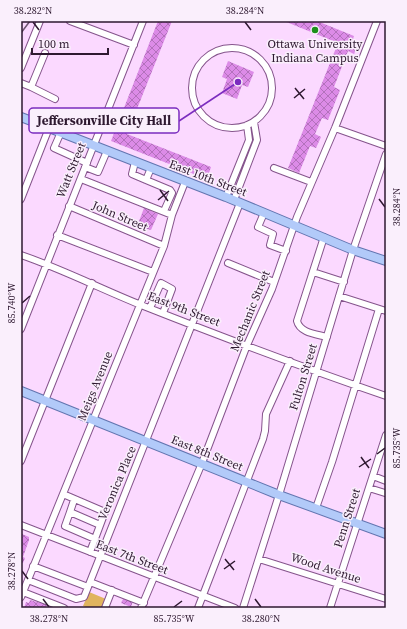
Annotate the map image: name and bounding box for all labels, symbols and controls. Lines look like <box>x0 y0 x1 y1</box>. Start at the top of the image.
text: 38.282°N <box>14 4 52 17</box>
text: 38.284°N <box>226 4 264 17</box>
marker: Ottawa University Indiana Campus <box>310 25 320 35</box>
scale bar <box>32 30 108 56</box>
text: 100 m <box>38 36 70 52</box>
place label: Ottawa University Indiana Campus <box>268 36 363 66</box>
callout: Jeffersonville City Hall <box>29 108 179 133</box>
text: Jeffersonville City Hall <box>36 112 171 129</box>
street label: Watt Street <box>53 140 89 200</box>
street label: East 10th Street <box>167 156 249 200</box>
text: 38.284°N <box>390 188 403 226</box>
street label: John Street <box>89 197 150 235</box>
street label: Mechanic Street <box>226 268 274 354</box>
text: 85.740°W <box>5 282 18 323</box>
street label: East 9th Street <box>146 288 223 330</box>
street label: Fulton Street <box>285 342 321 412</box>
street label: Meigs Avenue <box>74 349 116 423</box>
text: 85.735°W <box>390 427 403 468</box>
street label: East 8th Street <box>169 431 245 475</box>
street label: Veronica Place <box>94 443 140 523</box>
street label: Penn Street <box>330 486 364 550</box>
street label: East 7th Street <box>94 536 171 578</box>
street label: Wood Avenue <box>289 549 363 587</box>
text: 38.278°N <box>5 552 18 590</box>
text: 38.278°N <box>30 612 68 625</box>
text: 85.735°W <box>154 612 195 625</box>
text: 38.280°N <box>242 612 280 625</box>

